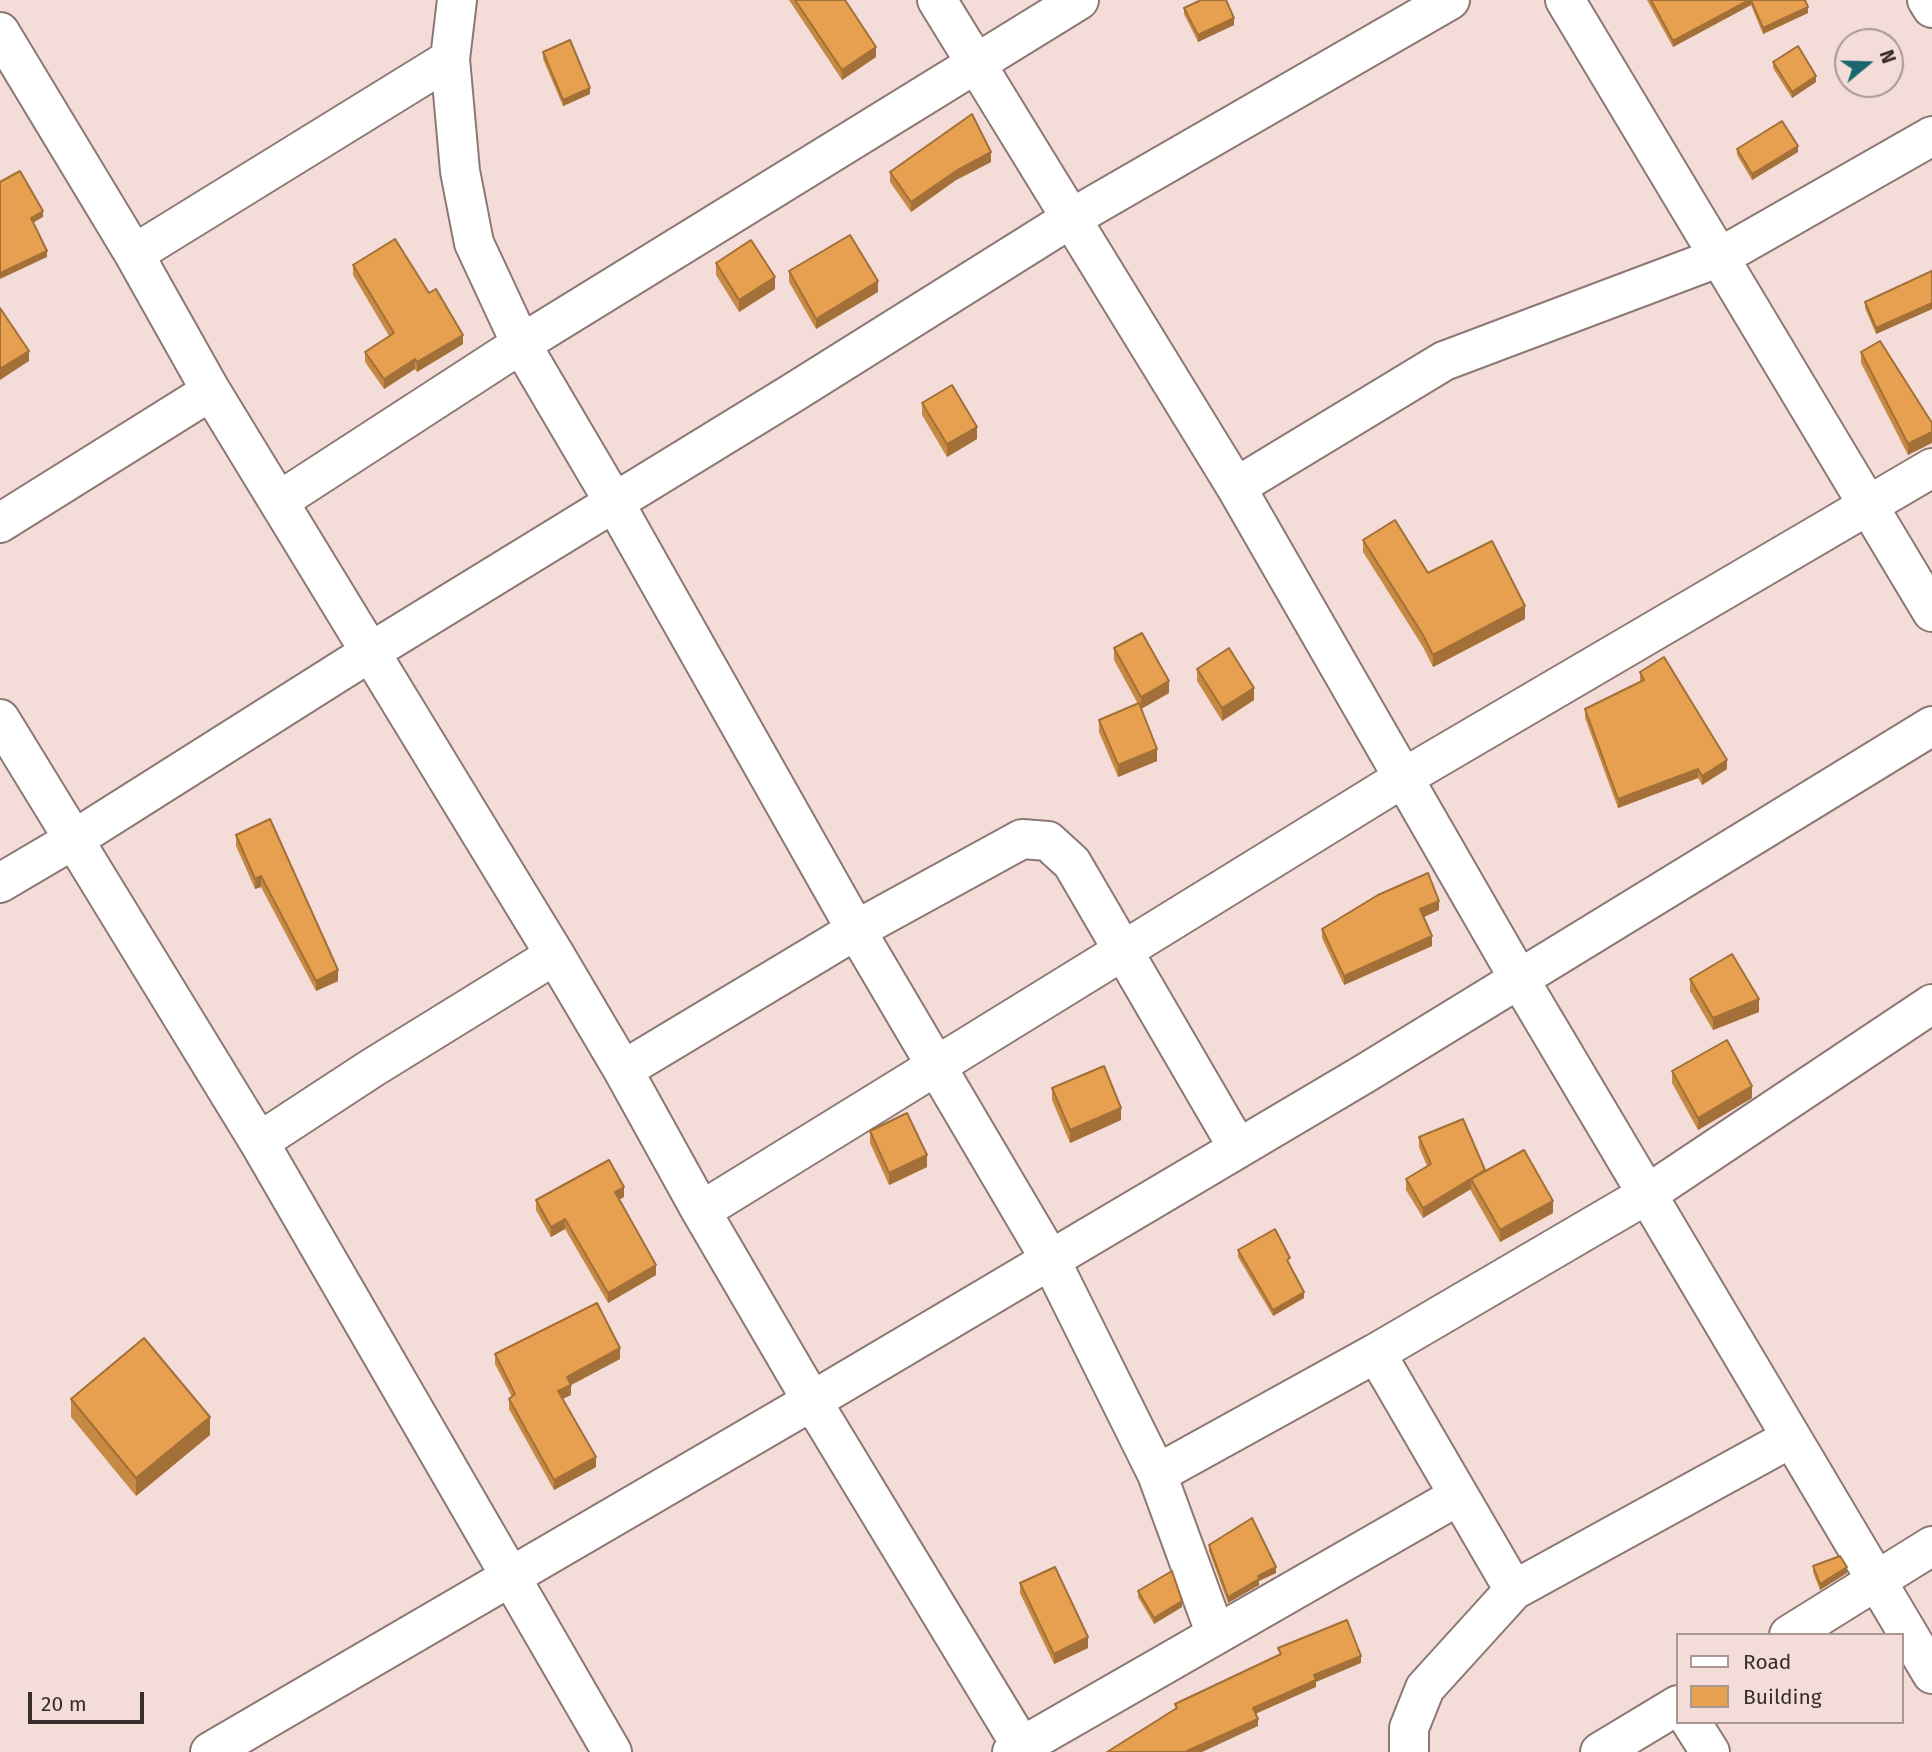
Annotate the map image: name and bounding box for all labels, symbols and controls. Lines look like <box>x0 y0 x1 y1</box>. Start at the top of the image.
north arrow <box>1834 28 1904 98</box>
text: N <box>1875 47 1900 66</box>
legend <box>1676 1633 1904 1724</box>
text: Road <box>1743 1649 1791 1675</box>
scale bar <box>32 1678 147 1722</box>
text: Building <box>1743 1684 1822 1710</box>
text: 20 m <box>41 1691 87 1717</box>

